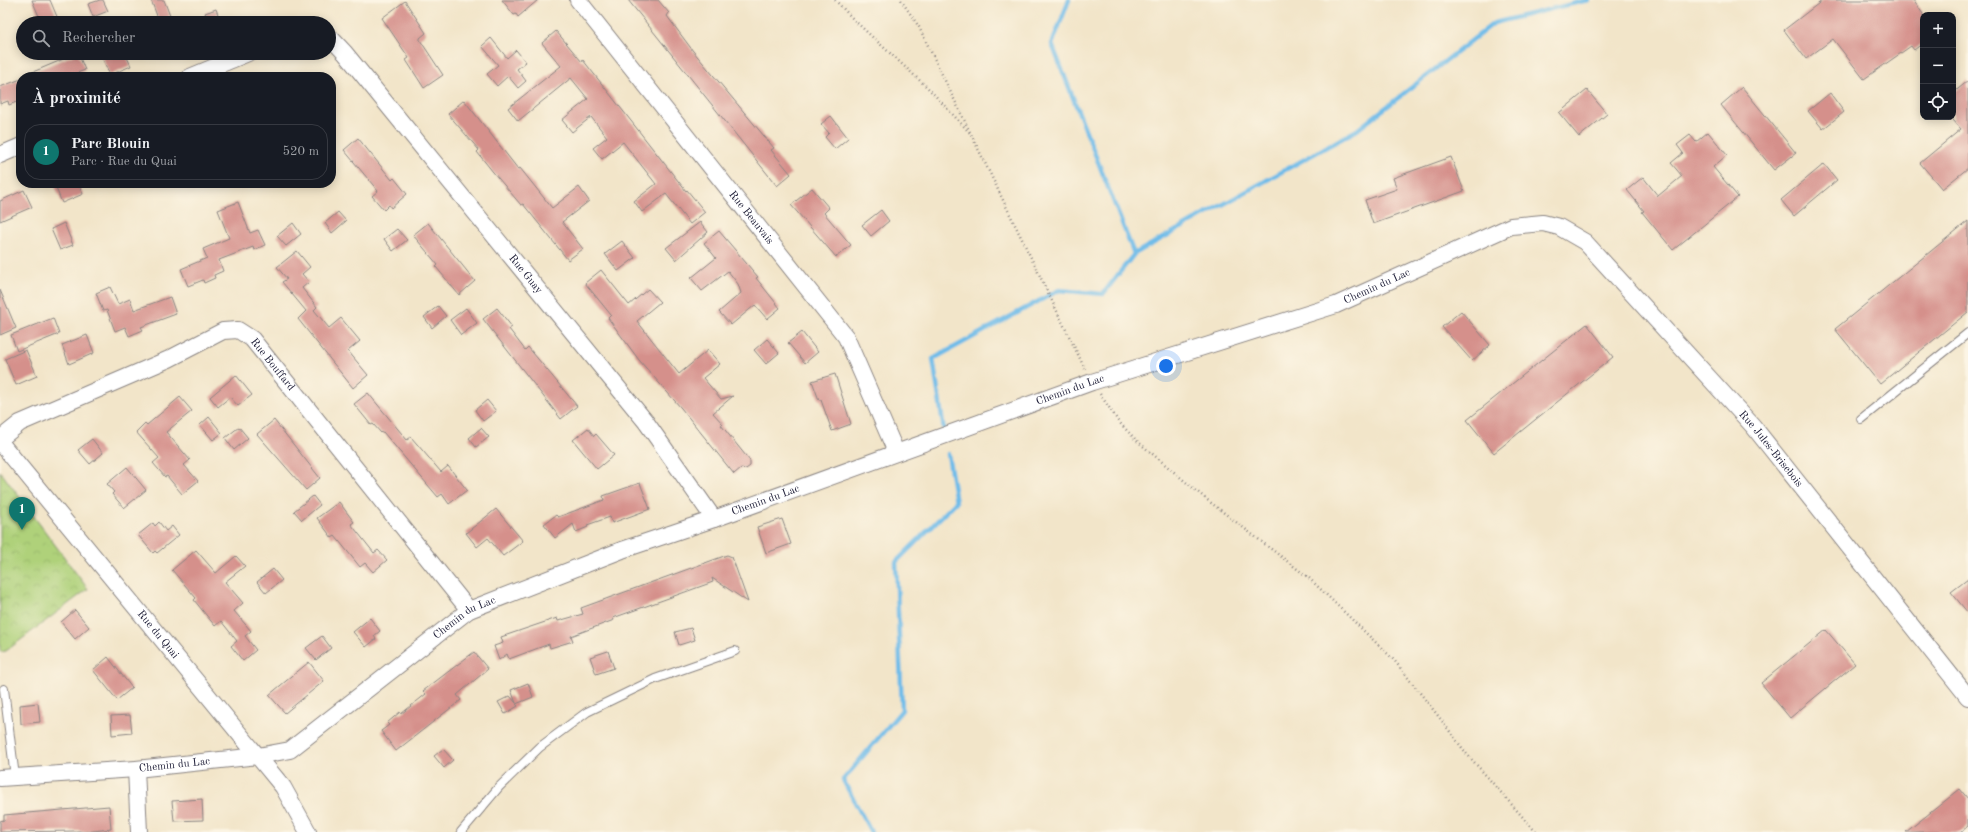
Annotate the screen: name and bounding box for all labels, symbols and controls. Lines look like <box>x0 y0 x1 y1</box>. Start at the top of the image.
map controls <box>1920 12 1956 120</box>
button: + <box>1920 12 1956 48</box>
search box <box>16 16 336 60</box>
icon: search <box>30 27 52 49</box>
text: Rechercher <box>62 31 135 46</box>
button: − <box>1920 48 1956 84</box>
button: locate <box>1920 84 1956 120</box>
text: À proximité <box>32 90 121 107</box>
text: Parc Blouin <box>71 137 150 152</box>
text: 1 <box>42 145 50 158</box>
text: 520 m <box>282 145 319 158</box>
text: Parc · Rue du Quai <box>71 155 177 168</box>
street label: Rue Beauvais <box>727 189 776 246</box>
street label: Rue Guay <box>506 253 545 296</box>
street label: Chemin du Lac <box>1342 267 1412 306</box>
street label: Rue Bouffard <box>248 336 297 393</box>
your location <box>1156 356 1176 376</box>
street label: Chemin du Lac <box>1035 373 1106 407</box>
street label: Rue Jules-Brisebois <box>1737 409 1805 489</box>
street label: Chemin du Lac <box>730 483 801 518</box>
pin: 1 <box>9 497 35 530</box>
street label: Chemin du Lac <box>431 595 497 641</box>
street label: Rue du Quai <box>135 608 181 661</box>
street label: Chemin du Lac <box>138 756 211 774</box>

